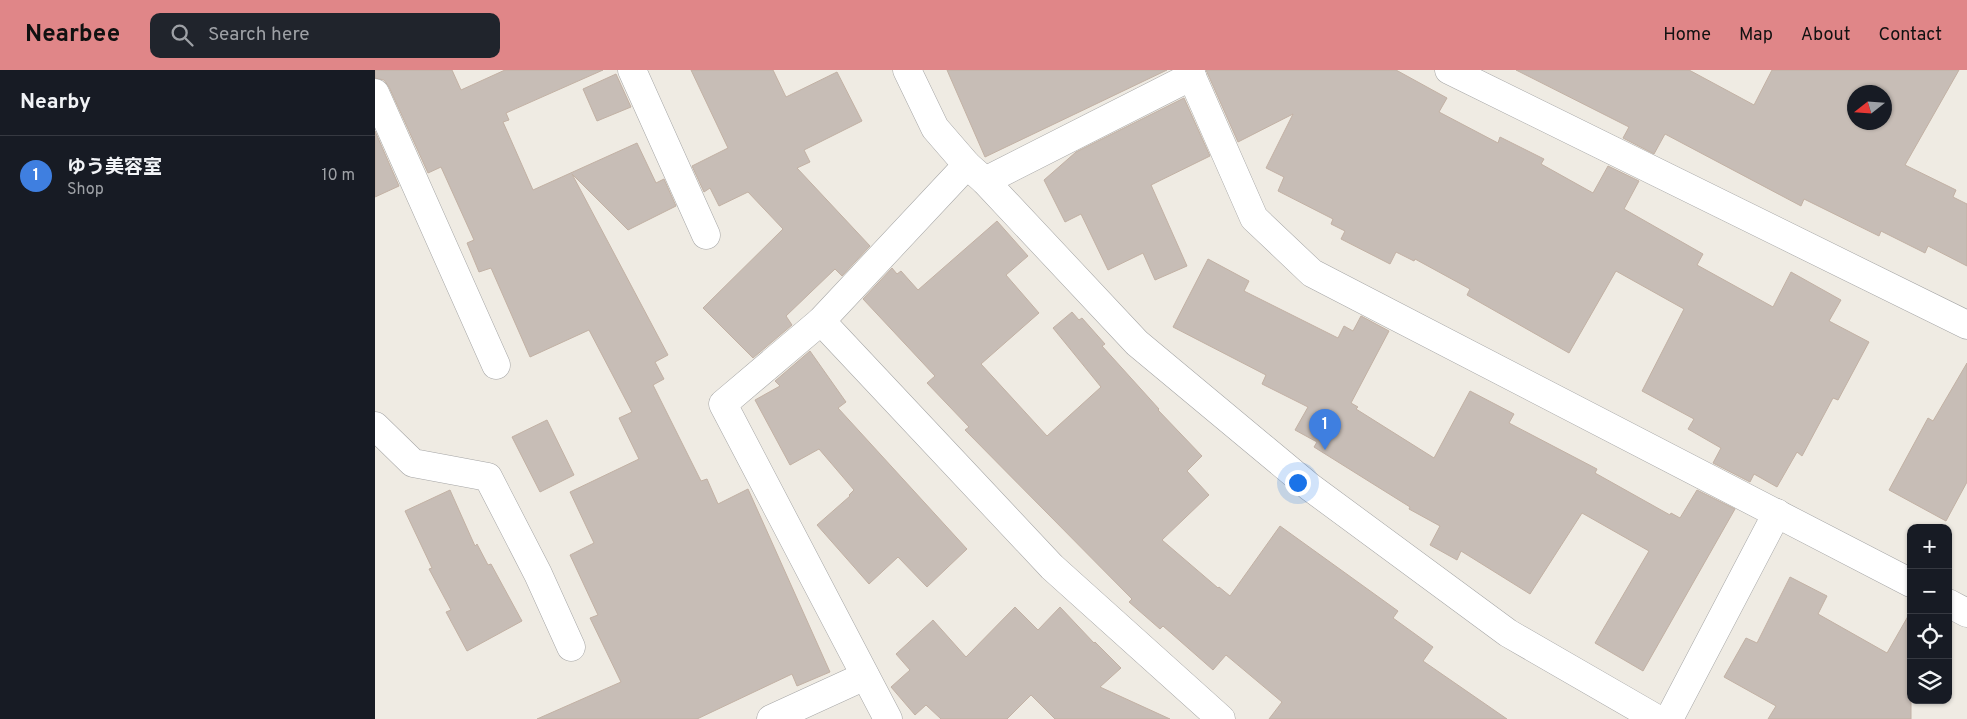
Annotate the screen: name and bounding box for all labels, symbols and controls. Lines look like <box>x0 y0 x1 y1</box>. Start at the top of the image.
search box <box>150 13 500 58</box>
text: Nearbee <box>25 20 120 50</box>
icon: search <box>168 21 196 49</box>
text: Search here <box>208 23 310 47</box>
text: Home <box>1663 24 1711 47</box>
text: Map <box>1739 24 1773 47</box>
text: About <box>1801 24 1850 47</box>
text: Contact <box>1878 24 1942 47</box>
north arrow <box>1847 85 1892 130</box>
text: Nearby <box>20 89 91 116</box>
text: ゆう美容室 <box>67 156 162 180</box>
text: 1 <box>33 166 39 186</box>
text: 10 m <box>321 166 355 186</box>
text: Shop <box>67 180 104 200</box>
pin: 1 <box>1309 409 1341 450</box>
your location <box>1285 470 1311 496</box>
map controls <box>1907 524 1952 704</box>
button: + <box>1907 524 1952 569</box>
button: − <box>1907 569 1952 614</box>
button: locate <box>1907 614 1952 659</box>
button: layers <box>1907 659 1952 704</box>

